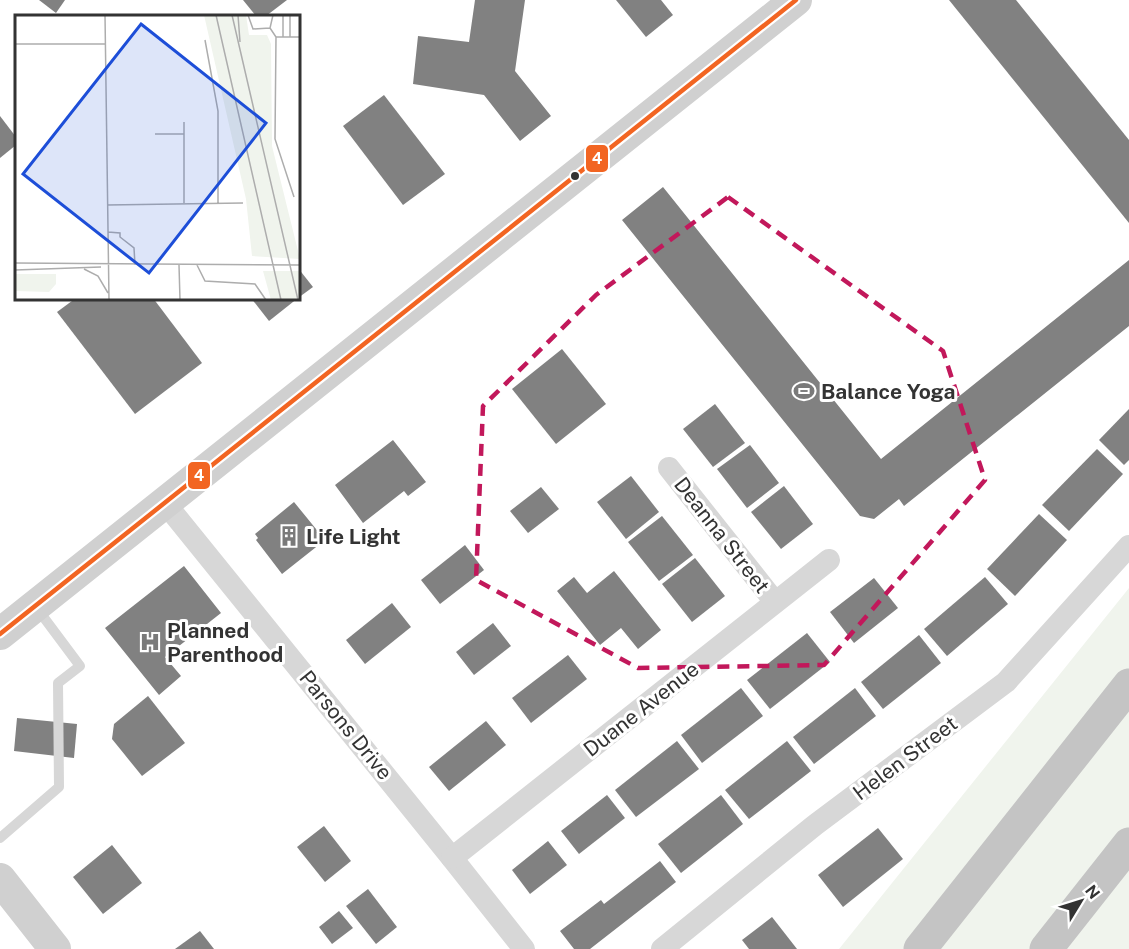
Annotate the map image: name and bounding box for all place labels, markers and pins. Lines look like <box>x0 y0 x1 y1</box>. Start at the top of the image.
unlabelled marker <box>569 170 581 182</box>
sports icon: Balance Yoga <box>792 379 816 403</box>
place label: Balance Yoga <box>821 379 955 404</box>
building icon: Life Light <box>277 524 301 548</box>
place label: Life Light <box>306 524 400 549</box>
place label: Planned Parenthood <box>167 618 283 667</box>
hospital icon: Planned Parenthood <box>138 630 162 654</box>

